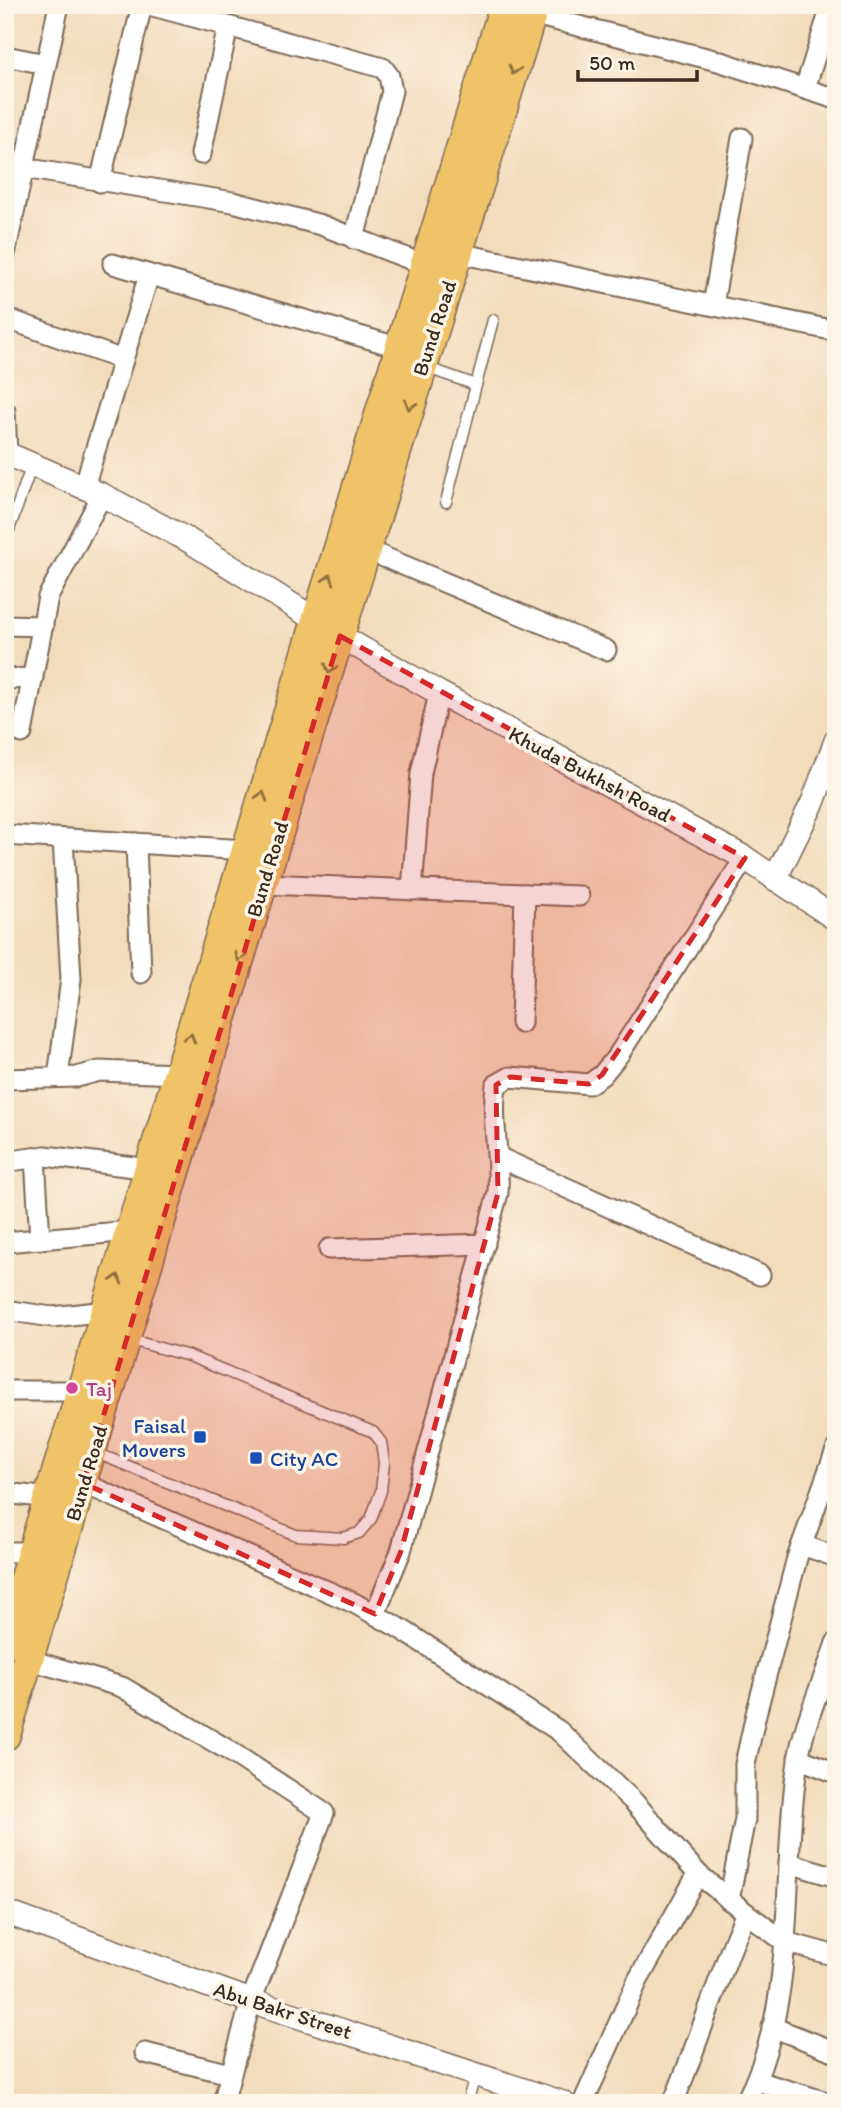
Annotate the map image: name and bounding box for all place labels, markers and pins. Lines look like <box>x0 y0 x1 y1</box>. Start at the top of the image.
place label: Taj <box>86 1376 112 1401</box>
marker: Taj <box>64 1380 80 1396</box>
place label: Faisal Movers <box>122 1413 186 1462</box>
marker: Faisal Movers <box>192 1429 208 1445</box>
place label: City AC <box>270 1446 338 1471</box>
marker: City AC <box>248 1450 264 1466</box>

